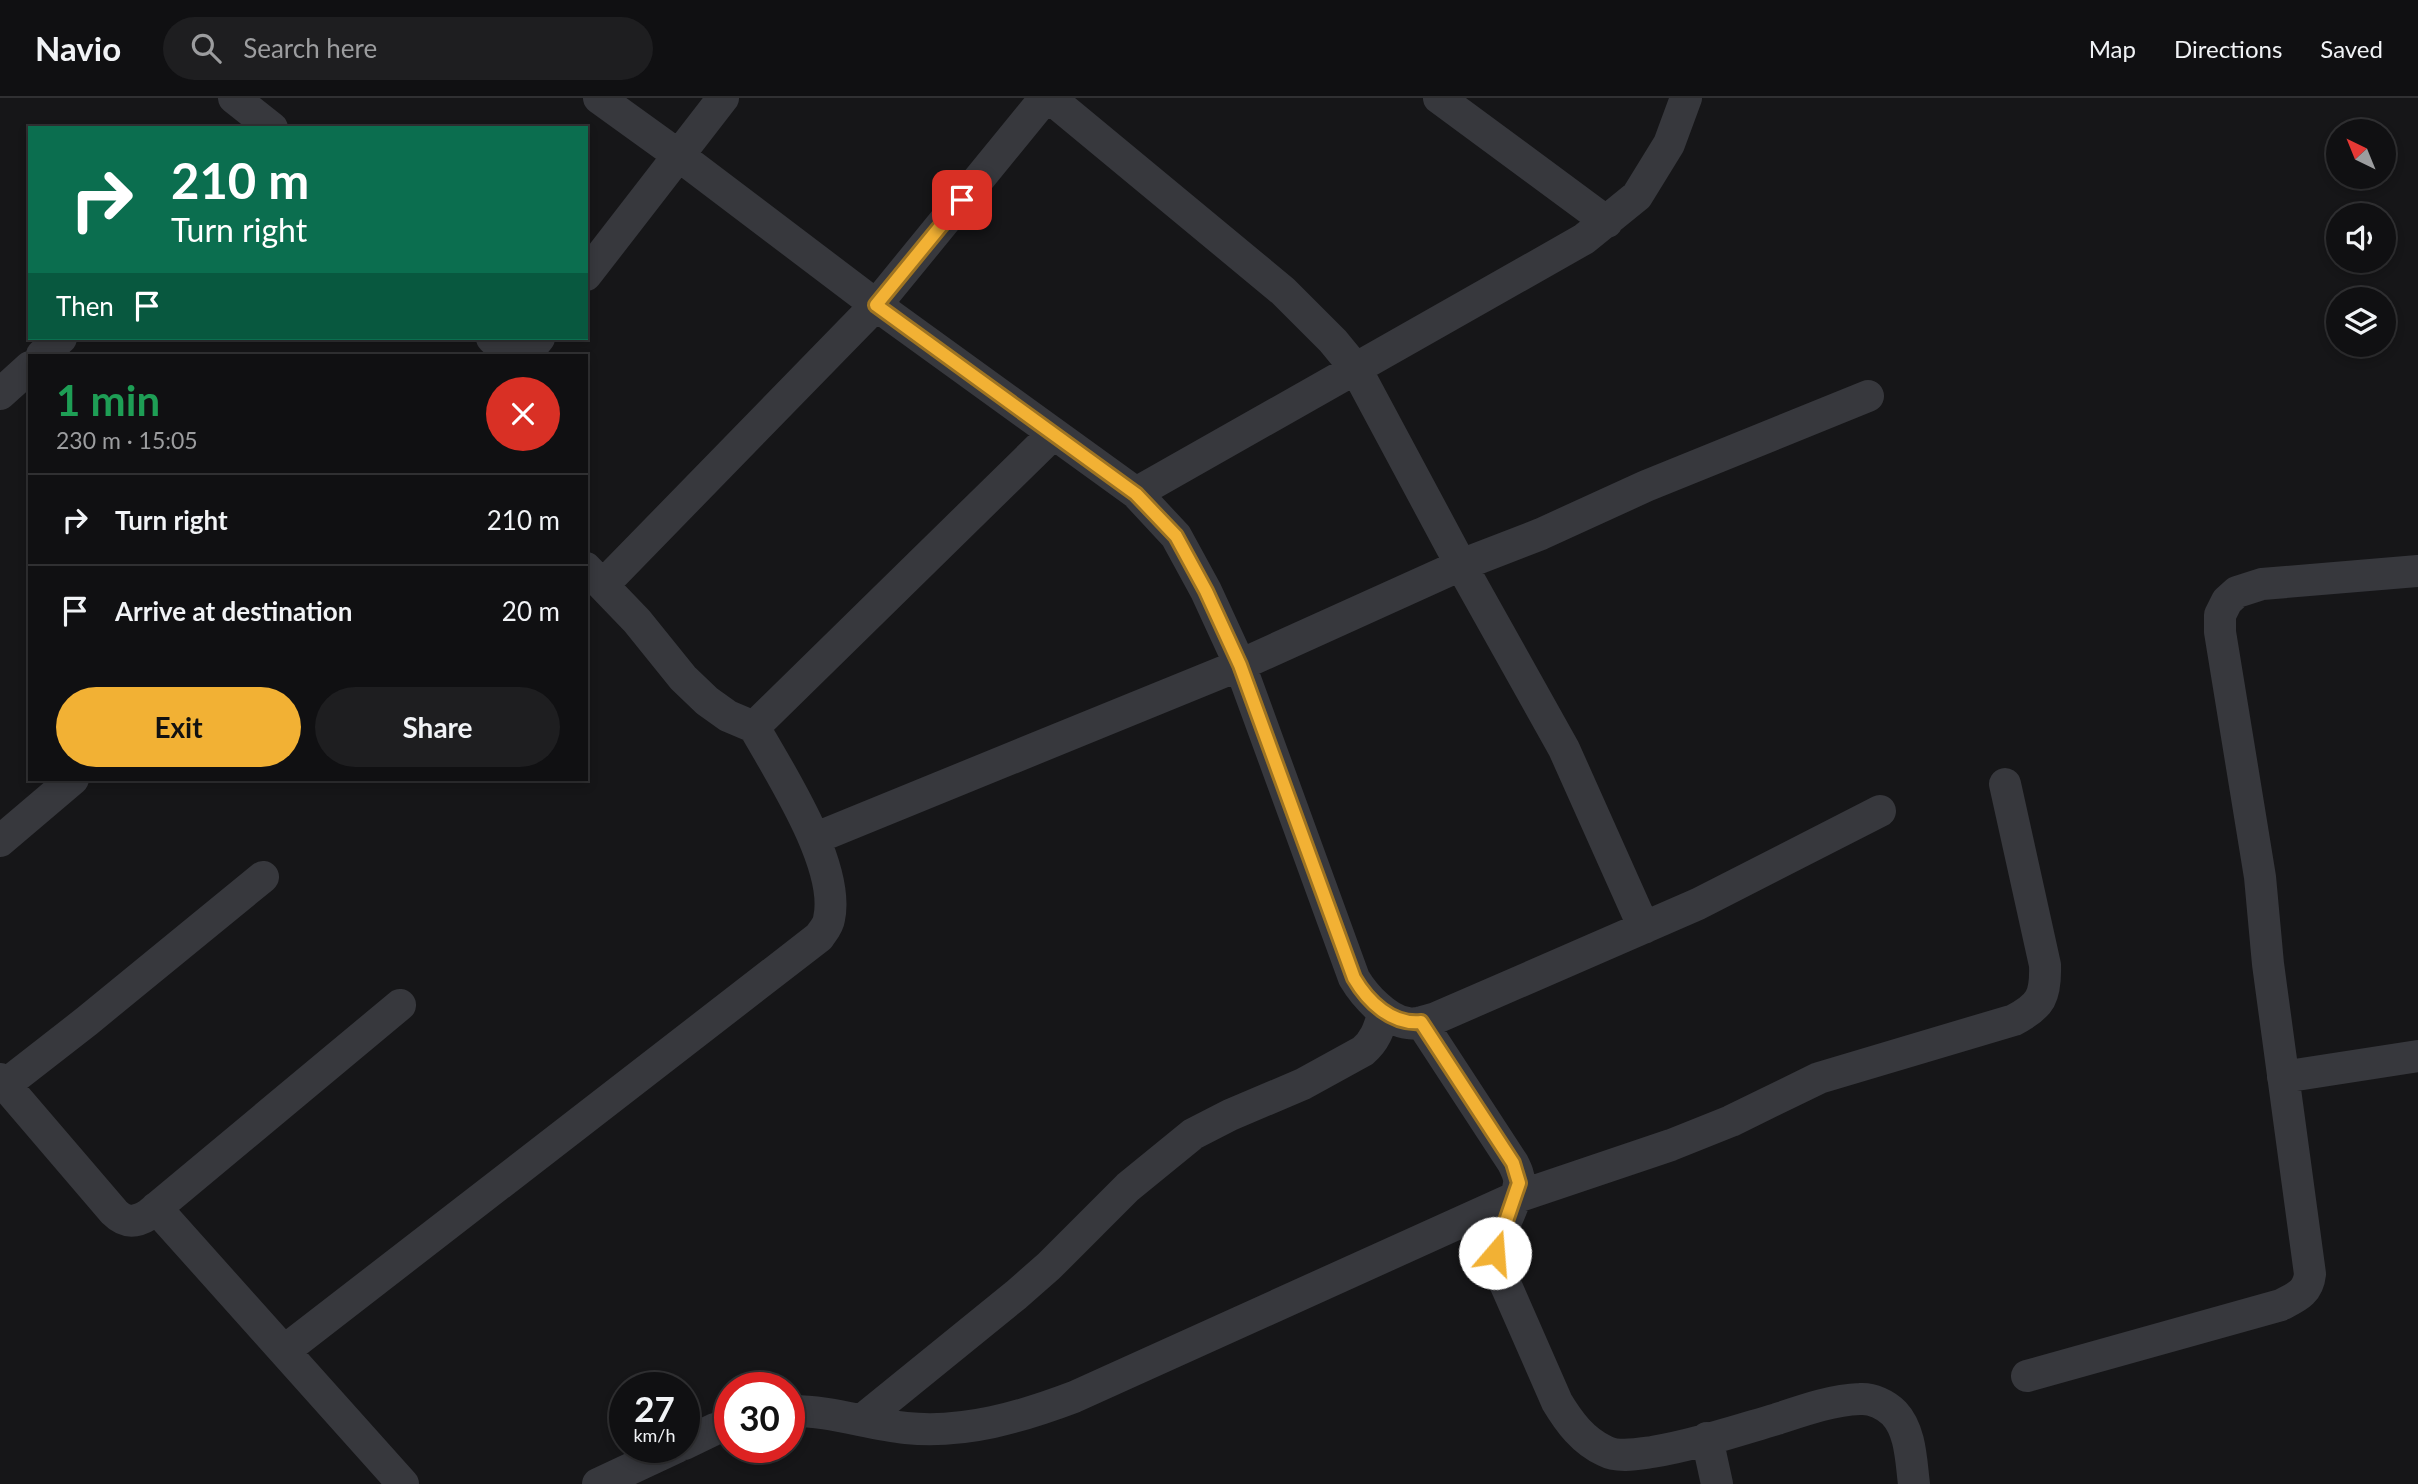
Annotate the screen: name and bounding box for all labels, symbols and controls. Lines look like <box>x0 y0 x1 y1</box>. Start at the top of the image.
search box <box>163 17 653 80</box>
text: Navio <box>35 28 121 68</box>
icon: search <box>187 29 225 67</box>
text: Search here <box>243 32 377 64</box>
text: Map <box>2089 34 2136 63</box>
text: Directions <box>2174 34 2282 63</box>
text: Saved <box>2320 34 2383 63</box>
north arrow <box>2326 119 2396 189</box>
map controls <box>2326 119 2396 357</box>
text: 210 m <box>171 151 309 209</box>
icon: right <box>56 154 147 245</box>
pin <box>932 170 992 230</box>
icon: arrive <box>943 181 981 219</box>
button: sound <box>2326 203 2396 273</box>
text: Turn right <box>171 210 307 249</box>
icon: arrive <box>128 287 166 325</box>
button: layers <box>2326 287 2396 357</box>
text: Then <box>56 290 114 322</box>
text: 1 min <box>56 375 160 425</box>
button: close <box>486 377 560 451</box>
text: 230 m · 15:05 <box>56 426 198 454</box>
icon: right <box>56 501 94 539</box>
text: Turn right <box>115 504 228 536</box>
text: 210 m <box>487 504 560 536</box>
icon: arrive <box>56 592 94 630</box>
text: Arrive at destination <box>115 595 352 627</box>
text: 20 m <box>502 595 560 627</box>
button: Exit <box>56 687 301 767</box>
button: Share <box>315 687 560 767</box>
position arrow <box>1458 1216 1532 1290</box>
speed limit sign: 30 <box>714 1372 805 1463</box>
text: 27 <box>634 1387 675 1429</box>
text: km/h <box>633 1424 676 1446</box>

